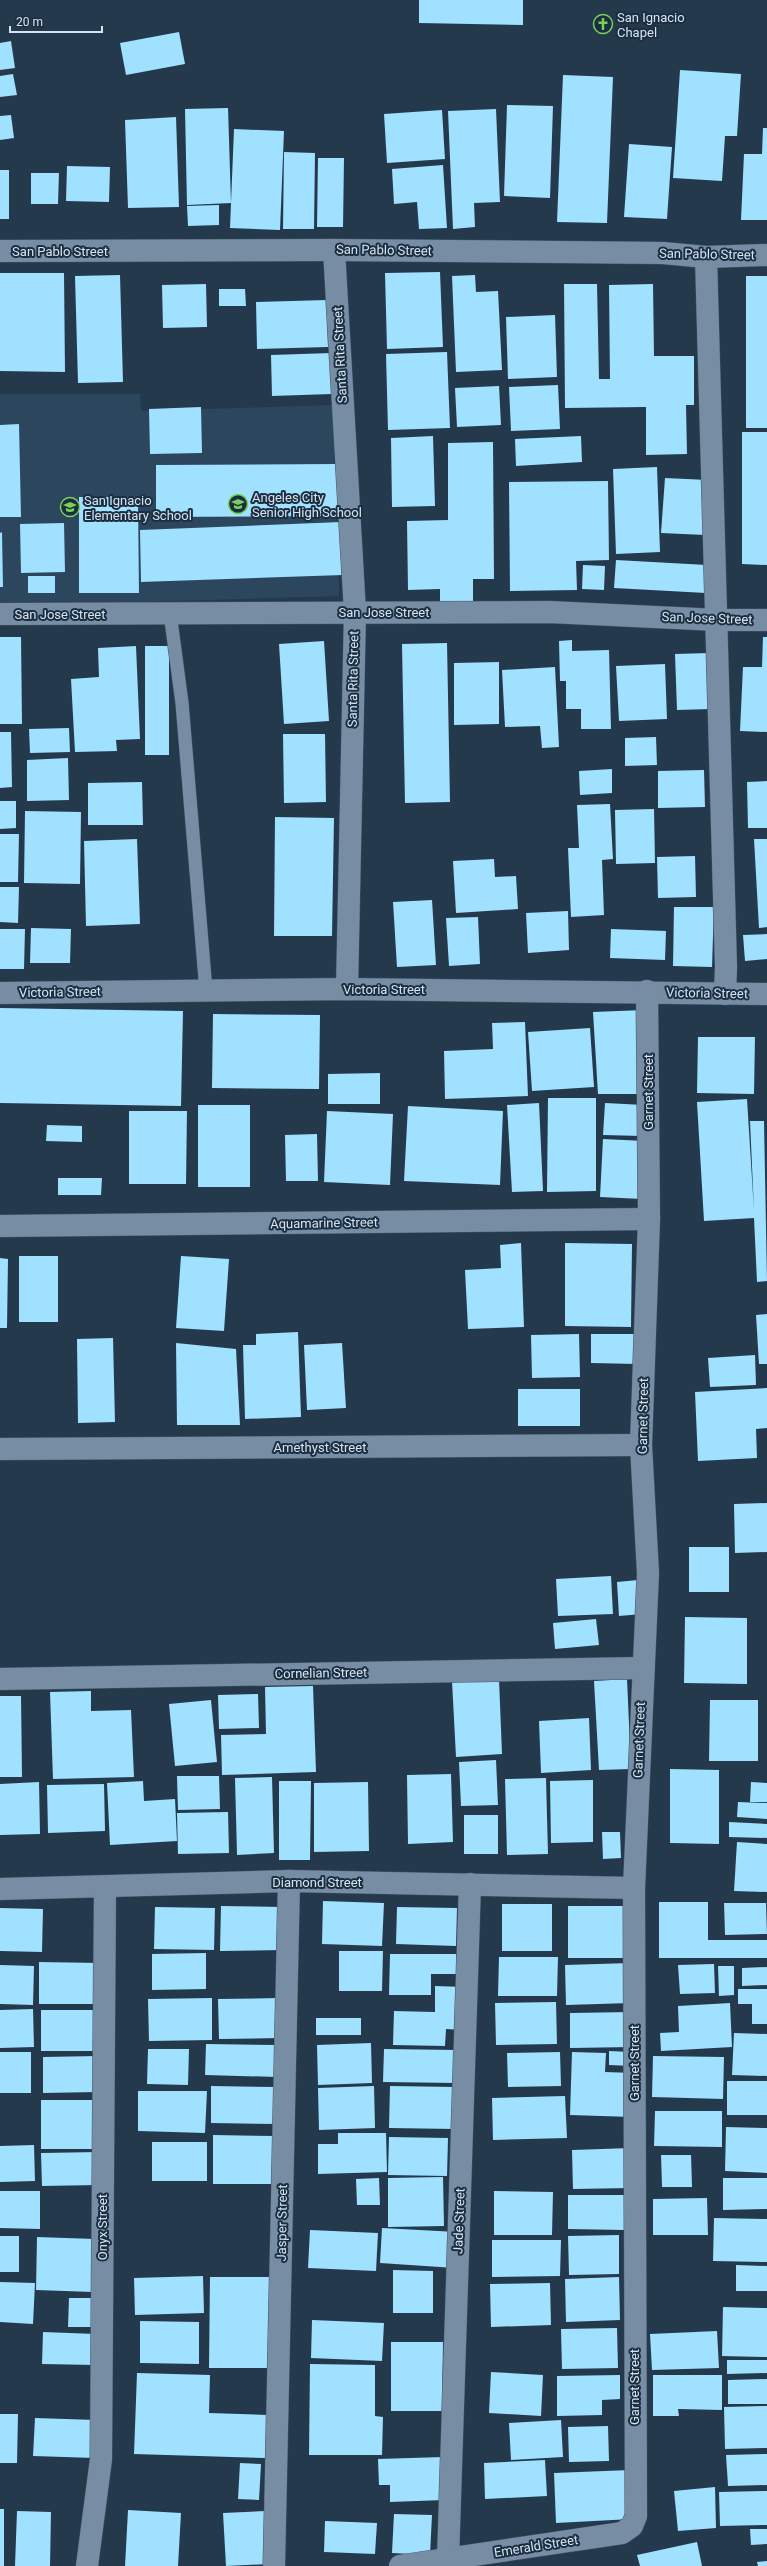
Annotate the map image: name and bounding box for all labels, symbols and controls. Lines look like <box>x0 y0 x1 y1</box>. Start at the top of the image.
scale bar <box>10 8 102 34</box>
place label: San Ignacio Chapel <box>617 10 685 40</box>
church icon: San Ignacio Chapel <box>592 13 614 35</box>
text: 20 m <box>16 15 43 29</box>
street label: San Pablo Street <box>336 242 432 258</box>
street label: San Pablo Street <box>12 244 108 259</box>
street label: San Pablo Street <box>659 246 755 262</box>
street label: Santa Rita Street <box>330 306 350 404</box>
place label: Angeles City Senior High School <box>252 490 362 520</box>
place label: San Ignacio Elementary School <box>84 493 192 523</box>
school or university icon: Angeles City Senior High School <box>227 493 249 515</box>
school or university icon: San Ignacio Elementary School <box>59 496 81 518</box>
street label: San Jose Street <box>339 605 429 620</box>
street label: San Jose Street <box>15 607 105 622</box>
street label: San Jose Street <box>661 609 753 627</box>
street label: Santa Rita Street <box>345 631 361 727</box>
street label: Victoria Street <box>343 982 425 997</box>
street label: Victoria Street <box>19 984 101 1000</box>
street label: Victoria Street <box>666 985 748 1001</box>
street label: Garnet Street <box>641 1054 656 1130</box>
street label: Aquamarine Street <box>270 1215 378 1231</box>
street label: Garnet Street <box>635 1378 651 1454</box>
street label: Amethyst Street <box>274 1440 366 1455</box>
street label: Cornelian Street <box>275 1665 367 1681</box>
street label: Garnet Street <box>630 1702 648 1778</box>
street label: Diamond Street <box>272 1875 362 1890</box>
street label: Garnet Street <box>627 2025 642 2101</box>
street label: Jasper Street <box>274 2184 290 2262</box>
street label: Jade Street <box>450 2188 468 2254</box>
street label: Onyx Street <box>95 2194 110 2260</box>
street label: Garnet Street <box>627 2349 642 2425</box>
street label: Emerald Street <box>493 2532 579 2560</box>

